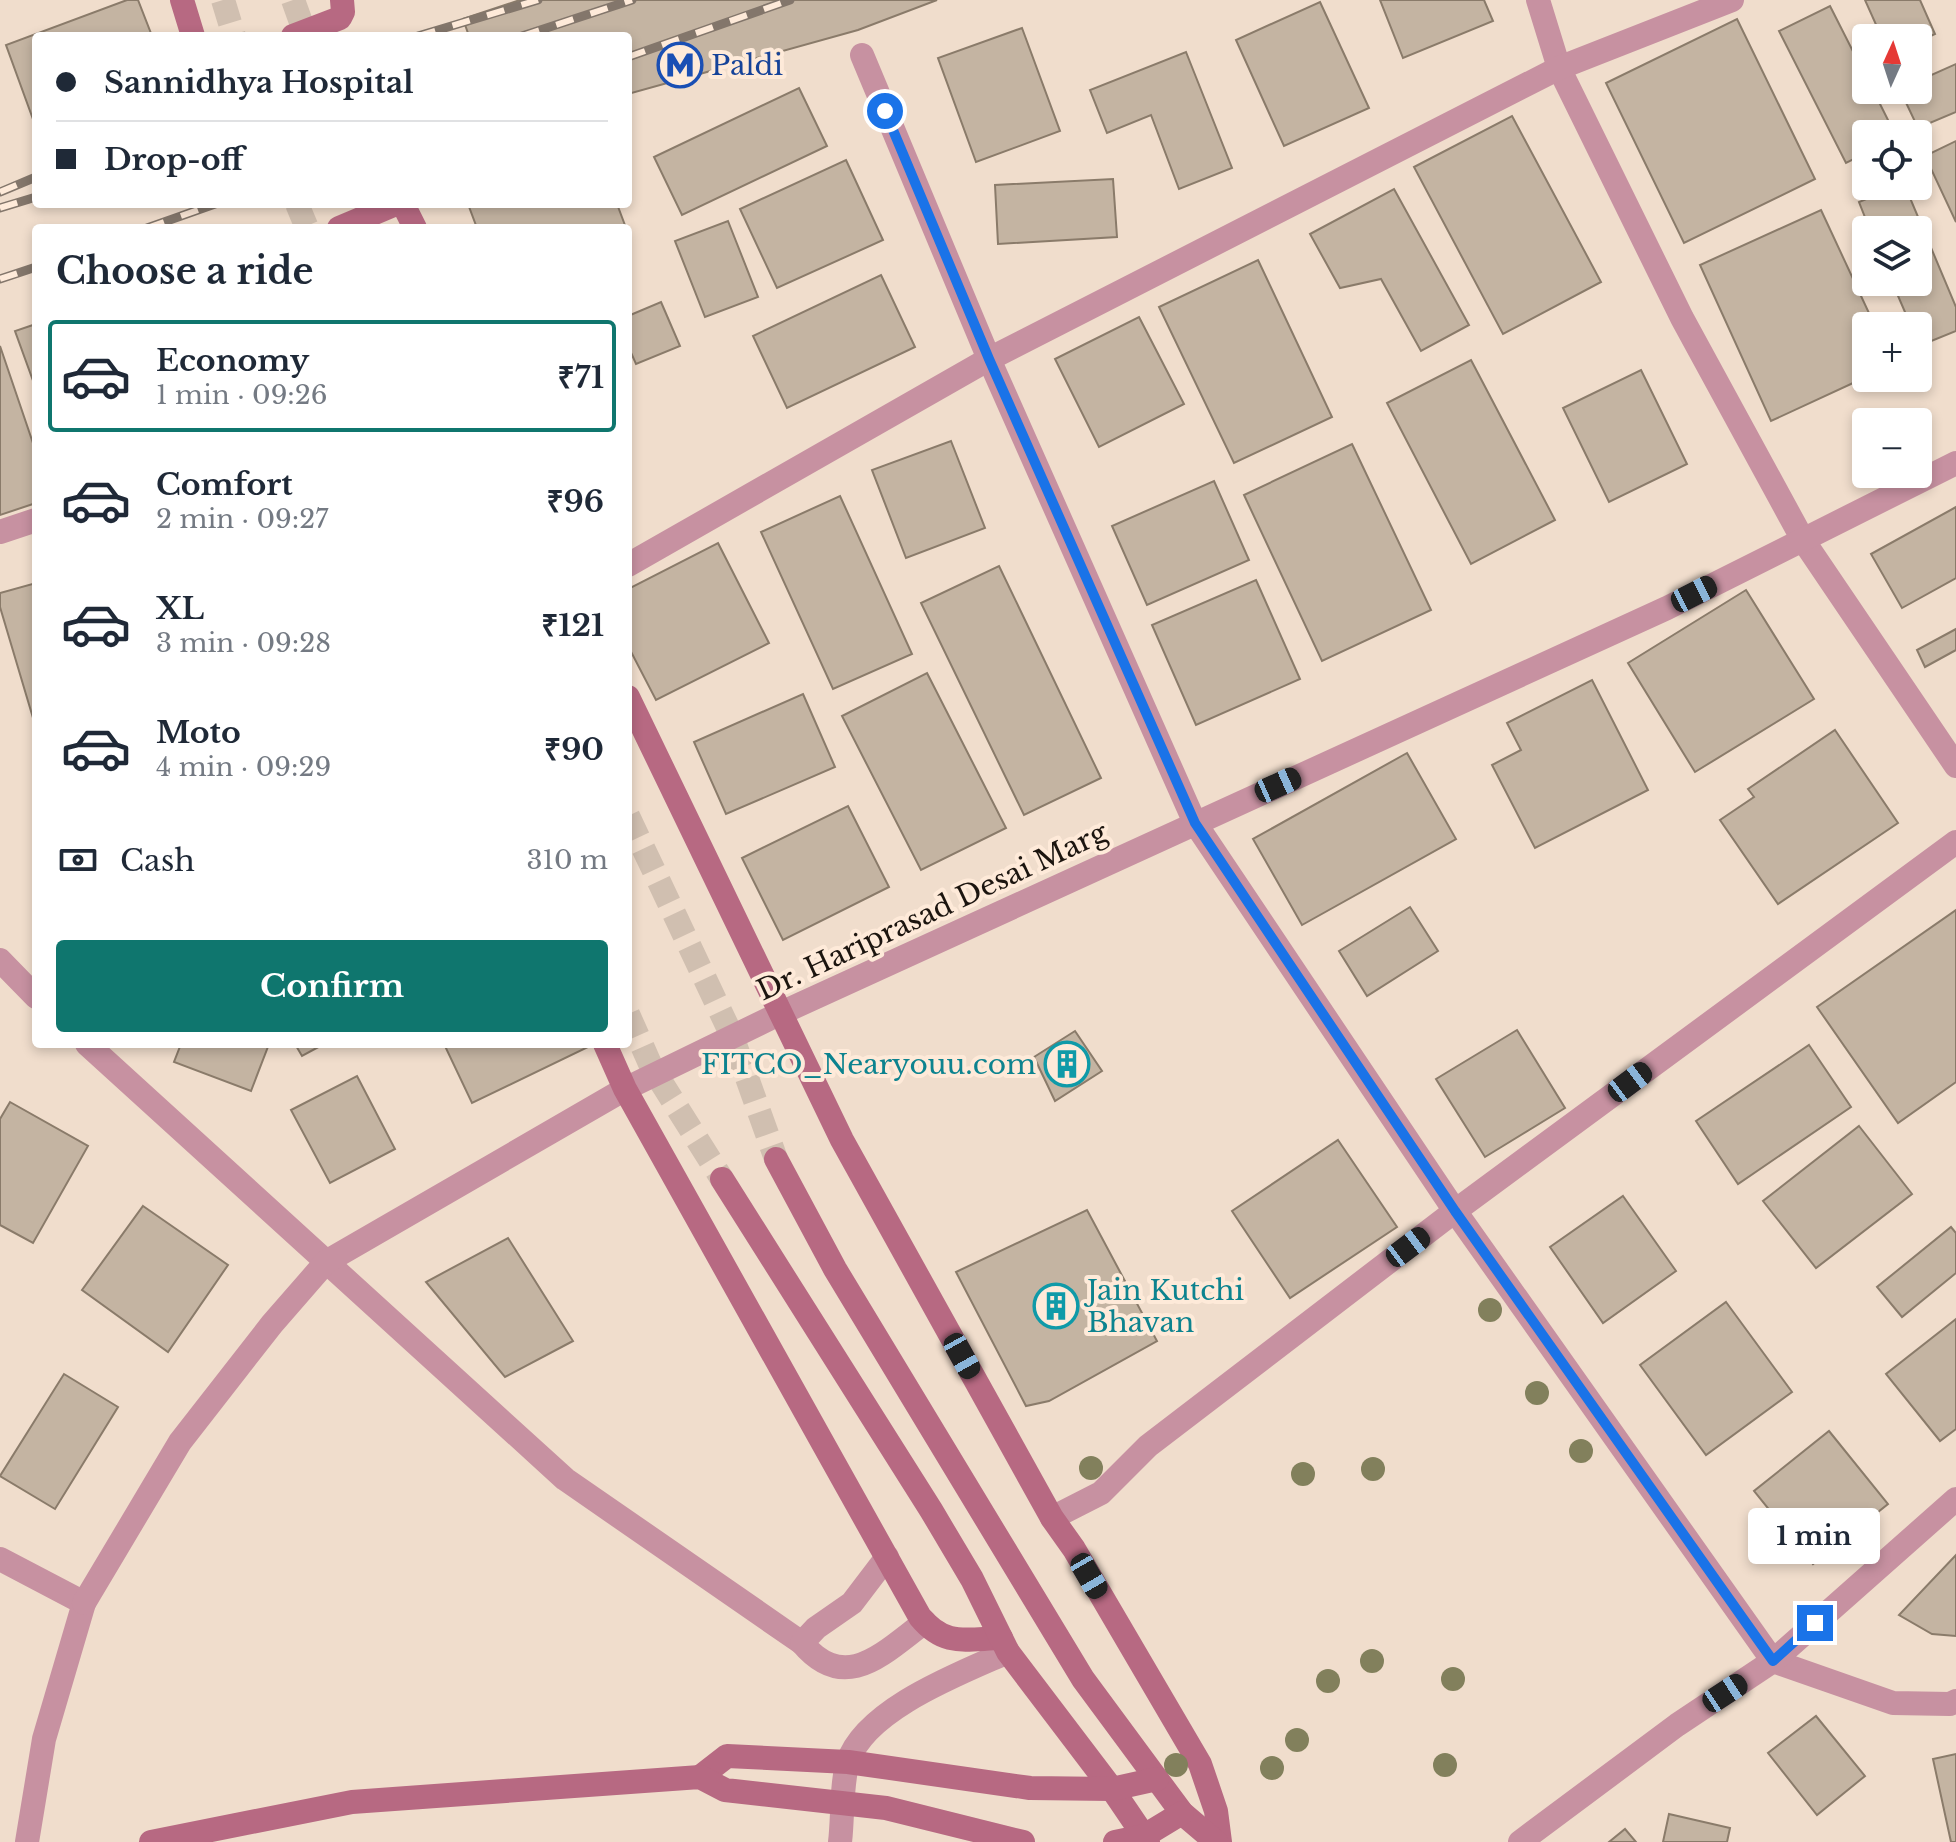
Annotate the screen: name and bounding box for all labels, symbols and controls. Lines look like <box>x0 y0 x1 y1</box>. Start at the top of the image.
north arrow <box>1852 24 1932 104</box>
map controls <box>1852 24 1932 488</box>
metro station icon: Paldi <box>656 41 704 89</box>
place label: Paldi <box>711 48 783 83</box>
text: Sannidhya Hospital <box>104 64 414 101</box>
route start <box>867 93 903 129</box>
button: locate <box>1852 120 1932 200</box>
text: Drop-off <box>104 141 244 178</box>
button: layers <box>1852 216 1932 296</box>
text: Choose a ride <box>56 249 313 294</box>
button: + <box>1852 312 1932 392</box>
icon: car <box>60 340 132 412</box>
text: Economy <box>156 342 309 379</box>
text: ₹71 <box>558 359 604 396</box>
text: 1 min · 09:26 <box>156 379 328 411</box>
button: − <box>1852 408 1932 488</box>
icon: car <box>60 464 132 536</box>
text: Comfort <box>156 466 293 503</box>
text: ₹96 <box>546 483 604 520</box>
text: 2 min · 09:27 <box>156 503 328 535</box>
car <box>1667 572 1721 616</box>
icon: car <box>60 588 132 660</box>
text: XL <box>156 590 204 627</box>
text: ₹121 <box>541 607 604 644</box>
text: 3 min · 09:28 <box>156 627 331 659</box>
icon: car <box>60 712 132 784</box>
text: Moto <box>156 714 241 751</box>
text: ₹90 <box>544 731 604 768</box>
text: 4 min · 09:29 <box>156 751 331 783</box>
car <box>1251 764 1305 806</box>
street label: Dr. Hariprasad Desai Marg <box>751 814 1114 1008</box>
icon: cash <box>56 838 100 882</box>
text: Cash <box>120 842 195 879</box>
text: 310 m <box>526 844 608 876</box>
button: Confirm <box>56 940 608 1032</box>
building icon: FITCO_Nearyouu.com <box>1043 1040 1091 1088</box>
place label: FITCO_Nearyouu.com <box>701 1047 1036 1082</box>
car <box>1604 1058 1656 1106</box>
car <box>1382 1223 1434 1271</box>
place label: Jain Kutchi Bhavan <box>1083 1273 1244 1340</box>
building icon: Jain Kutchi Bhavan <box>1032 1282 1080 1330</box>
car <box>940 1329 984 1383</box>
callout: 1 min <box>1749 1507 1881 1563</box>
text: 1 min <box>1776 1520 1852 1552</box>
car <box>1067 1549 1111 1603</box>
route end <box>1797 1605 1833 1641</box>
car <box>1698 1670 1752 1716</box>

